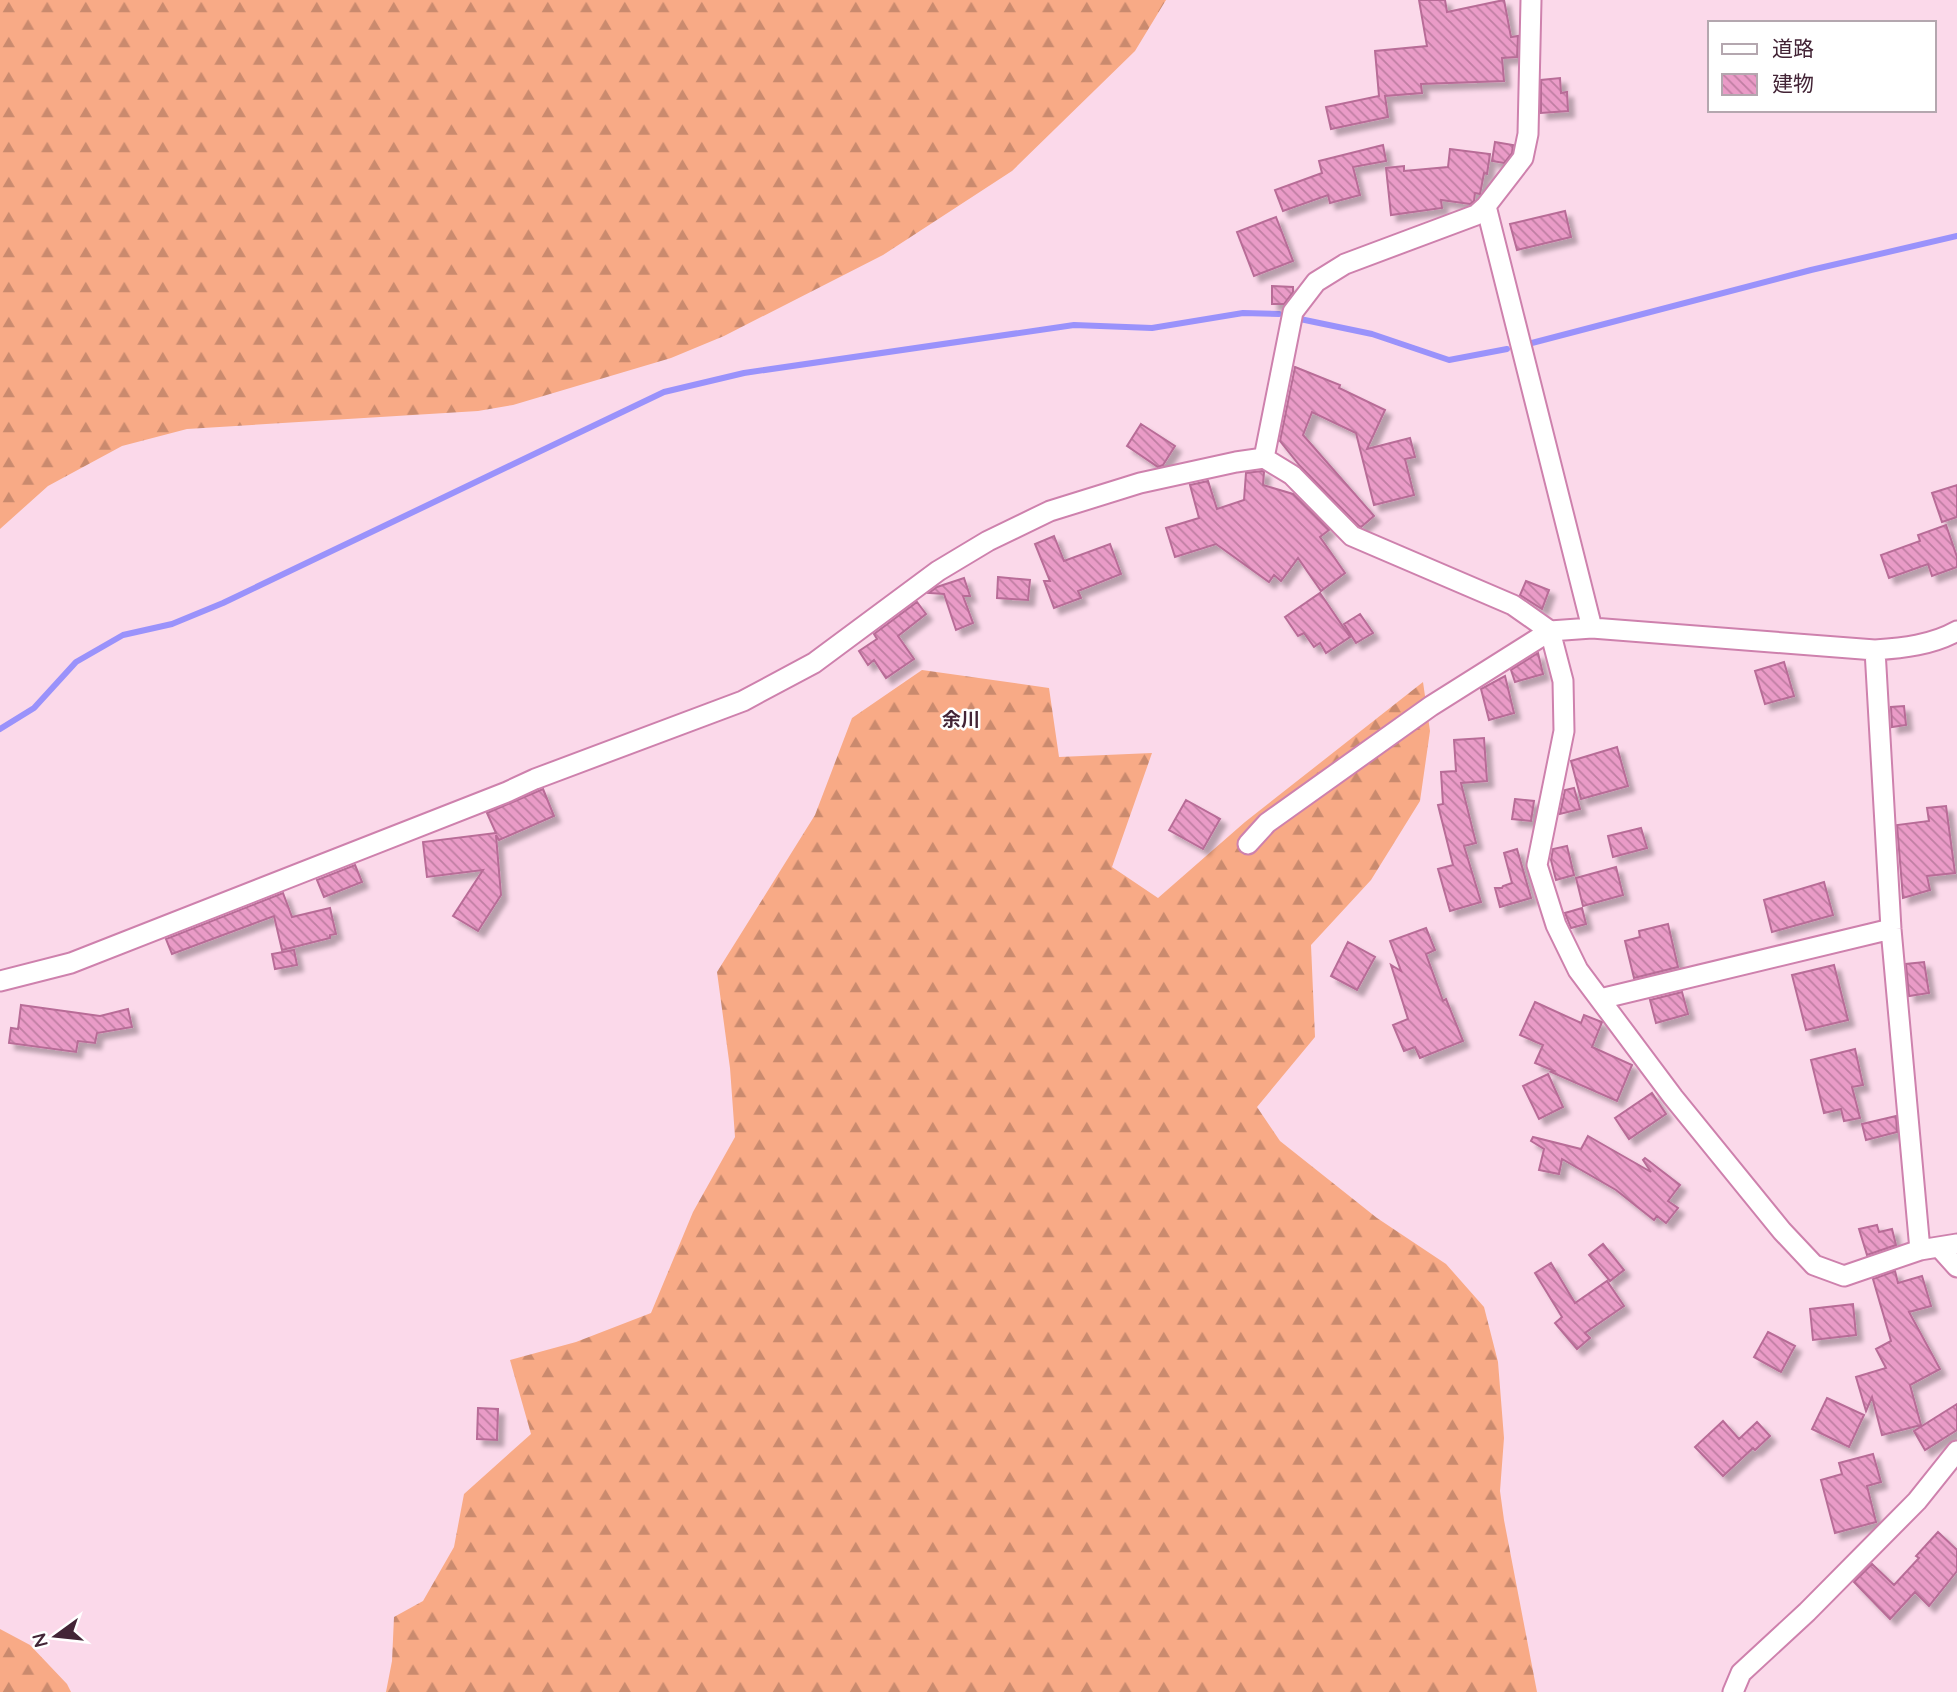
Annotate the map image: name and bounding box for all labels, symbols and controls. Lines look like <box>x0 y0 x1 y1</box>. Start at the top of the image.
legend <box>1708 21 1936 112</box>
text: 道路 <box>1772 35 1814 61</box>
text: 建物 <box>1772 70 1814 96</box>
district label: 余川 <box>942 707 980 731</box>
north arrow <box>21 1601 91 1671</box>
text: N <box>26 1631 53 1650</box>

